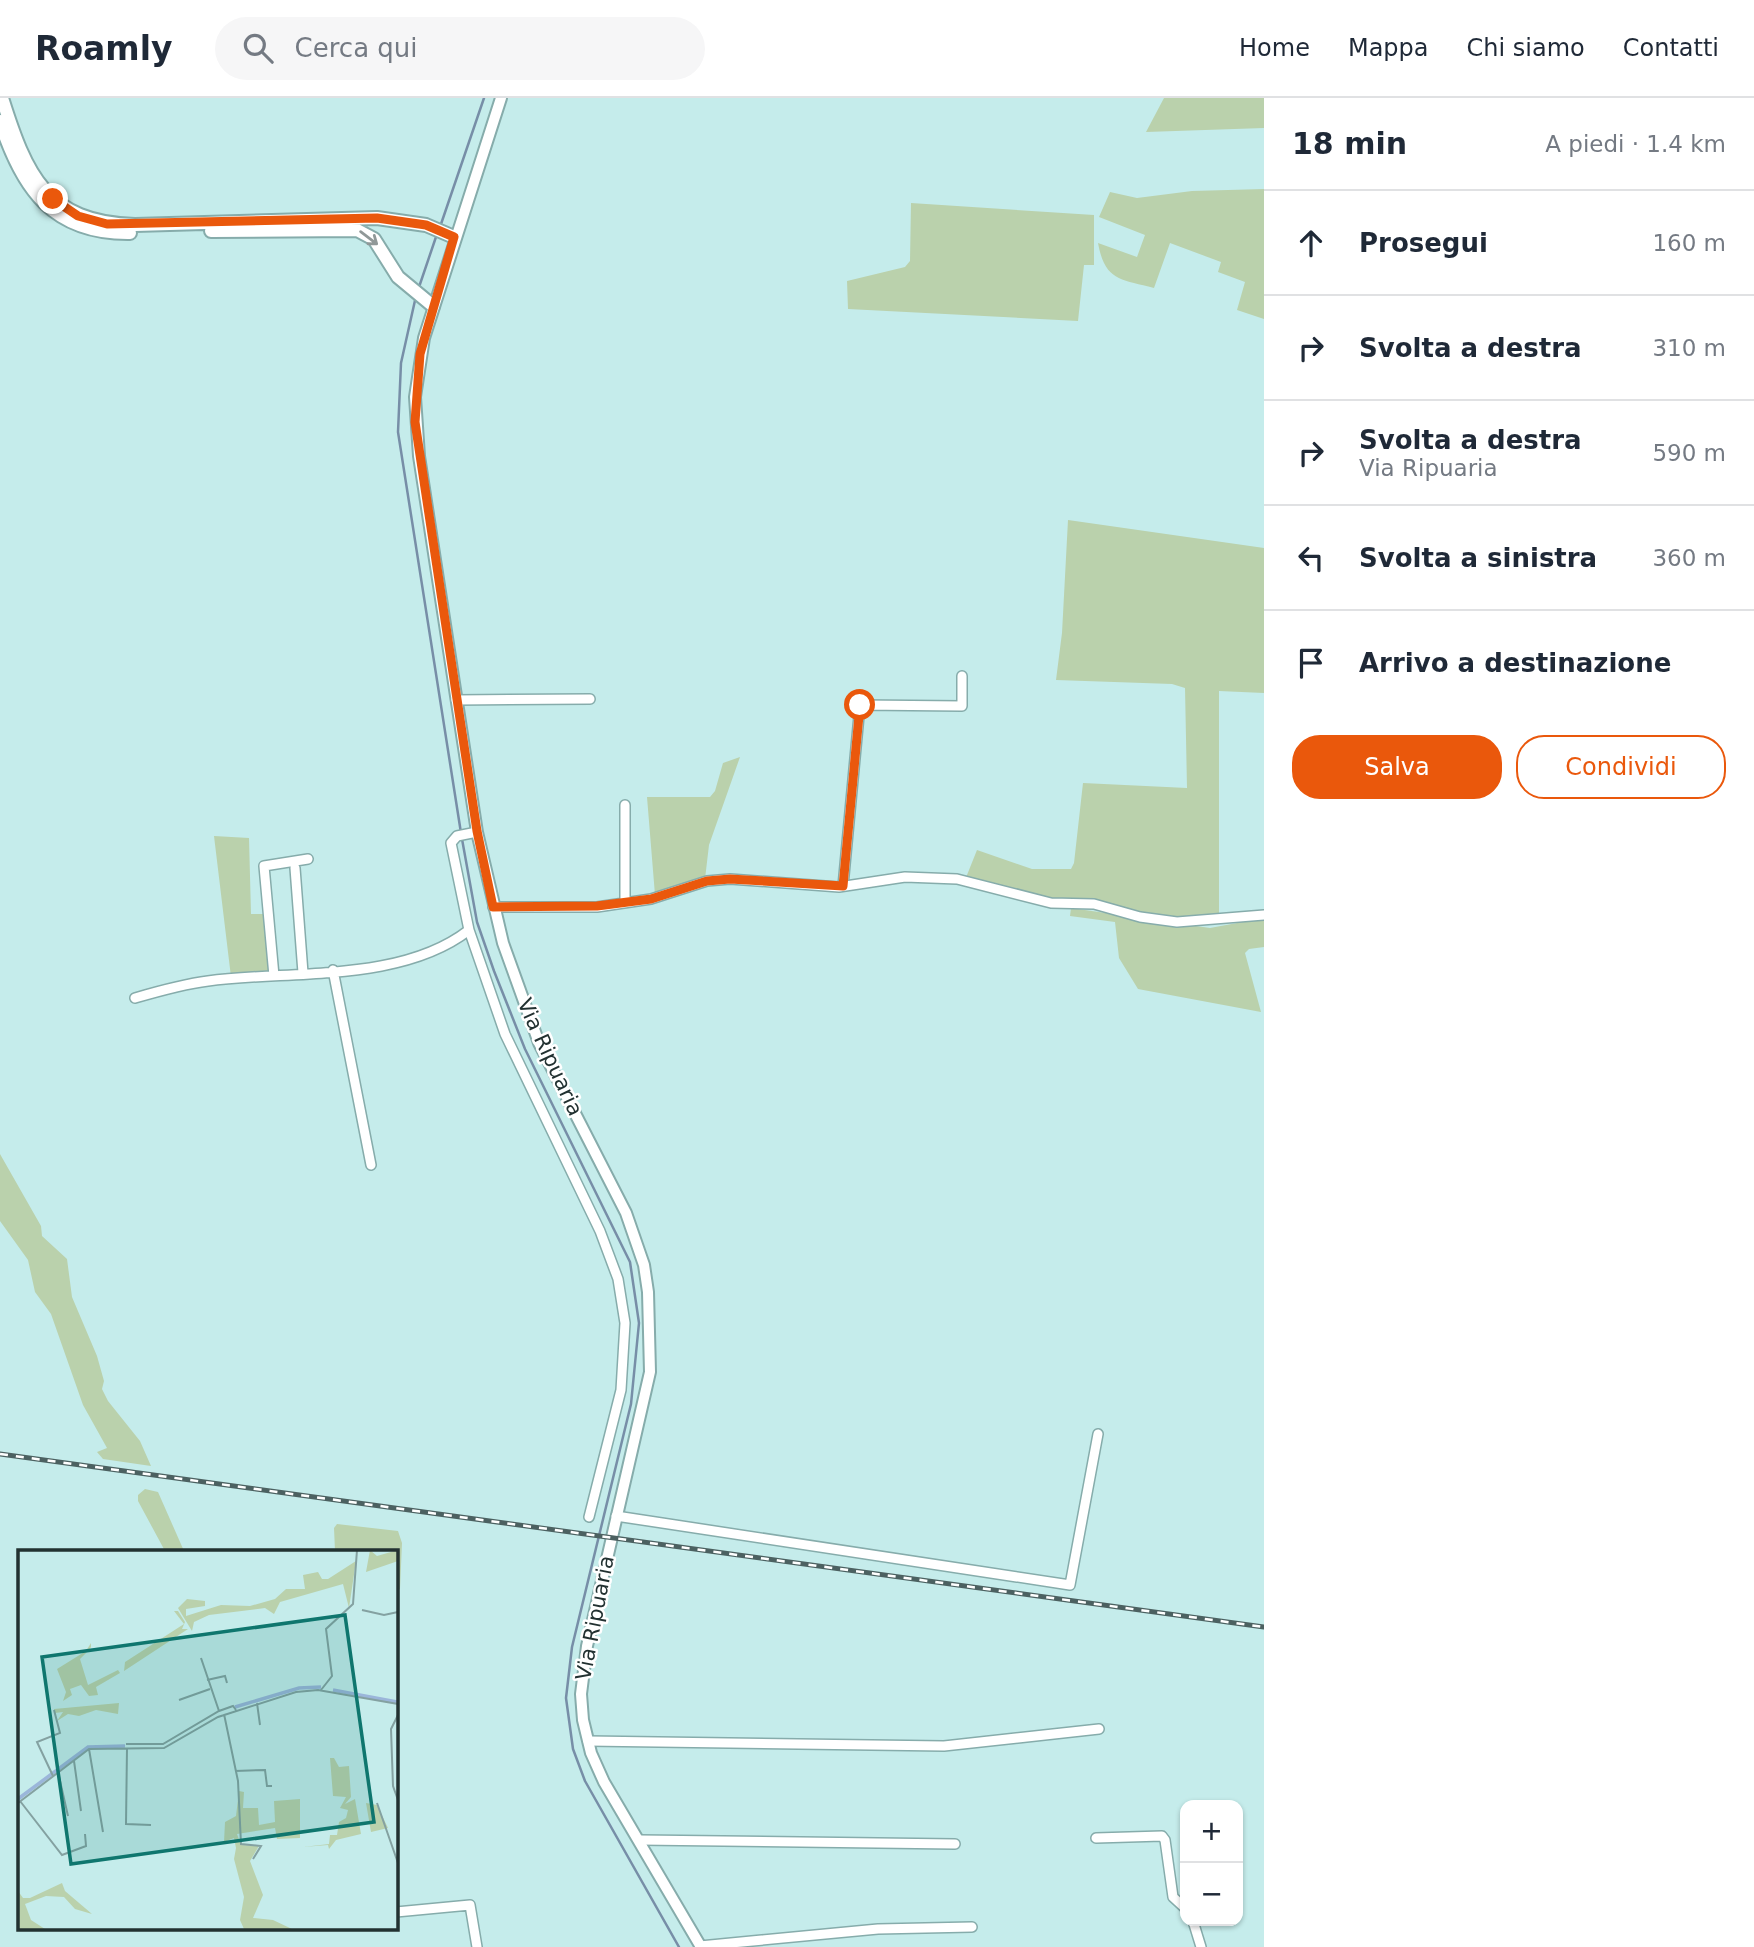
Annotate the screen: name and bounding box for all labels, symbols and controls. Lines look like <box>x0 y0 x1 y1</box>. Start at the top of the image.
search box <box>215 17 705 80</box>
text: Roamly <box>35 29 173 68</box>
icon: search <box>239 29 277 67</box>
text: Cerca qui <box>295 33 418 63</box>
text: Home <box>1239 34 1310 62</box>
text: Mappa <box>1348 34 1429 62</box>
text: Chi siamo <box>1467 34 1585 62</box>
text: Contatti <box>1623 34 1719 62</box>
text: 18 min <box>1292 126 1407 161</box>
text: A piedi · 1.4 km <box>1545 131 1726 157</box>
route end <box>37 183 68 214</box>
icon: ahead <box>1292 224 1330 262</box>
text: Prosegui <box>1359 228 1488 258</box>
one-way arrow <box>360 230 379 245</box>
text: 160 m <box>1652 230 1726 256</box>
icon: right <box>1292 329 1330 367</box>
text: Svolta a destra <box>1359 333 1582 363</box>
text: 310 m <box>1652 335 1726 361</box>
text: Svolta a destra <box>1359 425 1582 455</box>
icon: right <box>1292 434 1330 472</box>
text: 590 m <box>1652 440 1726 466</box>
text: Via Ripuaria <box>1359 455 1498 481</box>
icon: left <box>1292 539 1330 577</box>
text: Svolta a sinistra <box>1359 543 1597 573</box>
text: 360 m <box>1652 545 1726 571</box>
icon: arrive <box>1292 644 1330 682</box>
text: Arrivo a destinazione <box>1359 648 1671 678</box>
route start <box>844 689 875 720</box>
button: Salva <box>1292 735 1502 799</box>
button: Condividi <box>1516 735 1726 799</box>
street label: Via Ripuaria <box>512 995 588 1119</box>
inset map <box>18 1550 397 1930</box>
street label: Via Ripuaria <box>571 1554 619 1682</box>
map controls <box>1180 1800 1243 1926</box>
button: + <box>1180 1800 1243 1863</box>
button: − <box>1180 1863 1243 1926</box>

